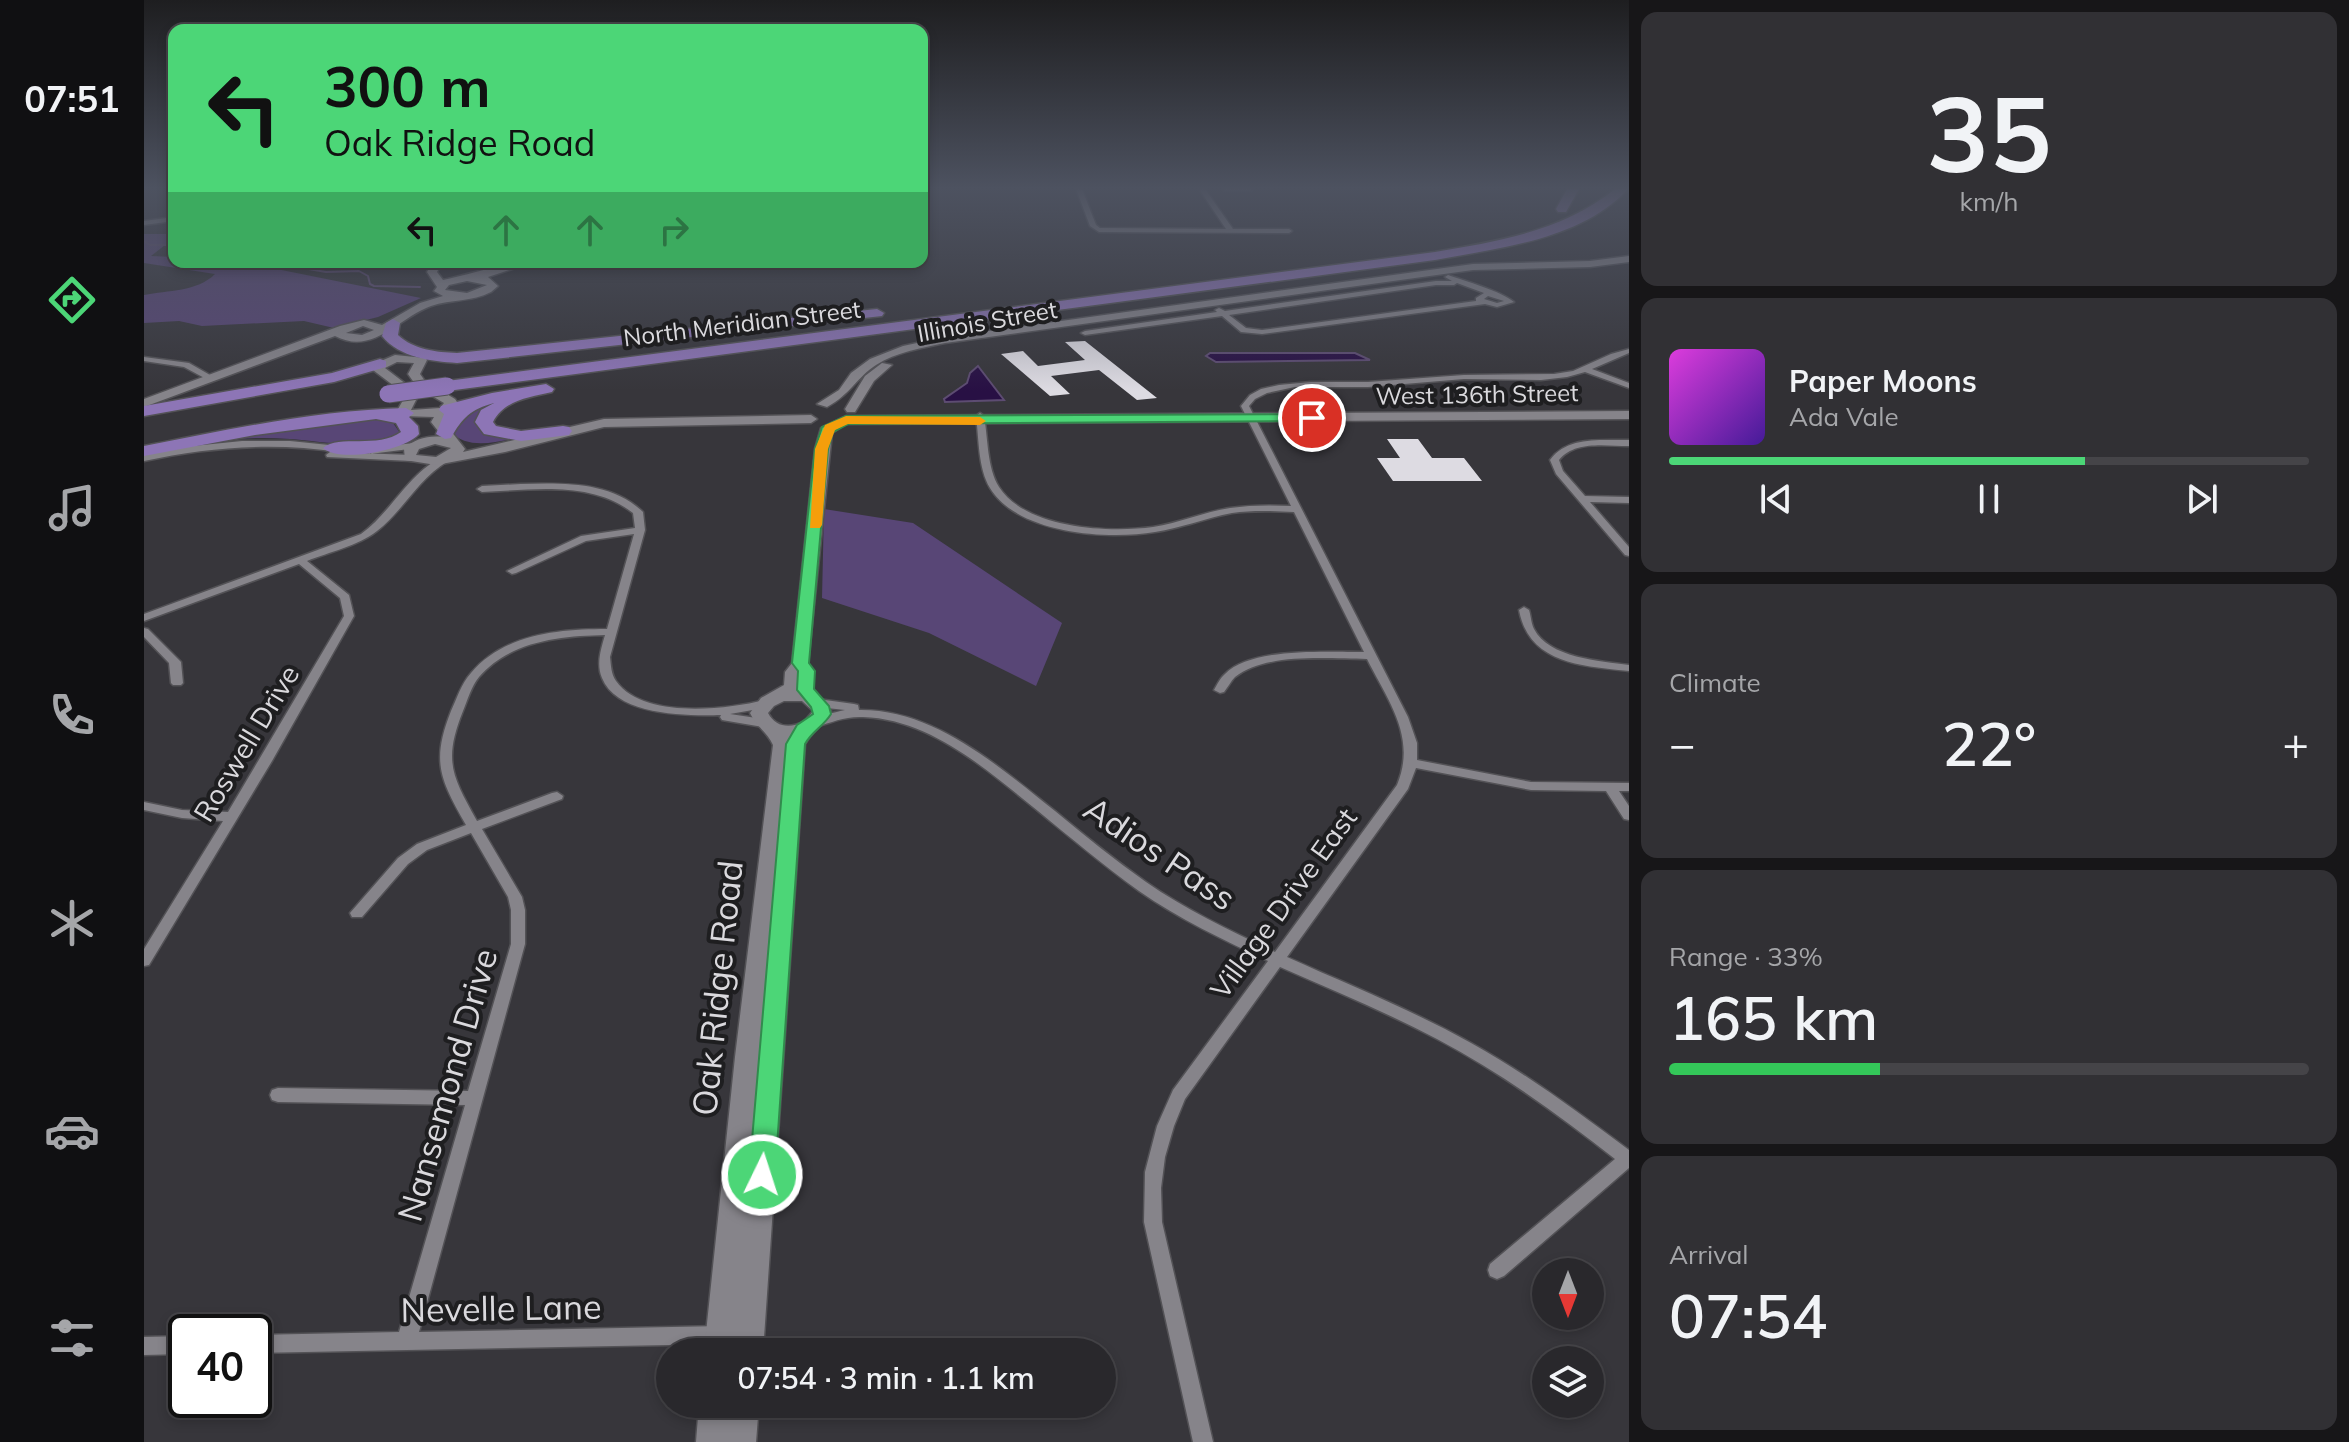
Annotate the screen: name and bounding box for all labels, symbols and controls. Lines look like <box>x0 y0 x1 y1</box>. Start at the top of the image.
text: 300 m <box>324 51 491 121</box>
icon: left <box>192 56 296 160</box>
text: 35 <box>1927 67 2051 198</box>
text: 07:51 <box>24 76 120 121</box>
text: Oak Ridge Road <box>324 120 595 165</box>
text: km/h <box>1960 185 2018 218</box>
icon: left <box>400 208 444 252</box>
icon: ahead <box>484 208 528 252</box>
icon: ahead <box>568 208 612 252</box>
icon: right <box>652 208 696 252</box>
icon: directions <box>44 272 100 328</box>
street label: North Meridian Street <box>622 294 862 352</box>
street label: Illinois Street <box>915 294 1059 348</box>
text: Paper Moons <box>1789 362 1977 400</box>
street label: West 136th Street <box>1375 377 1579 411</box>
pin <box>1278 384 1346 452</box>
icon: arrive <box>1290 396 1334 440</box>
text: Ada Vale <box>1789 400 1899 433</box>
icon: previous <box>1754 477 1798 521</box>
icon: pause <box>1967 477 2011 521</box>
icon: next <box>2180 477 2224 521</box>
icon: music <box>44 480 100 536</box>
street label: Roswell Drive <box>186 658 306 828</box>
text: Climate <box>1669 666 1761 699</box>
icon: phone <box>44 687 100 743</box>
text: 22° <box>1942 706 2036 781</box>
text: − <box>1669 716 1695 771</box>
text: + <box>2283 716 2309 771</box>
street label: Adios Pass <box>1076 787 1244 919</box>
street label: Village Drive East <box>1202 801 1364 1005</box>
street label: Oak Ridge Road <box>682 858 752 1118</box>
icon: climate <box>44 895 100 951</box>
text: Range · 33% <box>1669 940 1823 973</box>
street label: Nansemond Drive <box>388 944 506 1226</box>
text: 165 km <box>1669 980 1878 1055</box>
icon: car <box>44 1103 100 1159</box>
position arrow <box>720 1133 804 1217</box>
text: Arrival <box>1669 1238 1749 1271</box>
north arrow <box>1532 1258 1604 1330</box>
map controls <box>1532 1258 1604 1418</box>
text: 07:54 <box>1669 1278 1827 1353</box>
street label: Nevelle Lane <box>400 1285 602 1331</box>
icon: filters <box>44 1310 100 1366</box>
speed limit sign: 40 <box>168 1314 272 1418</box>
button: layers <box>1532 1346 1604 1418</box>
text: 07:54 · 3 min · 1.1 km <box>737 1359 1035 1397</box>

